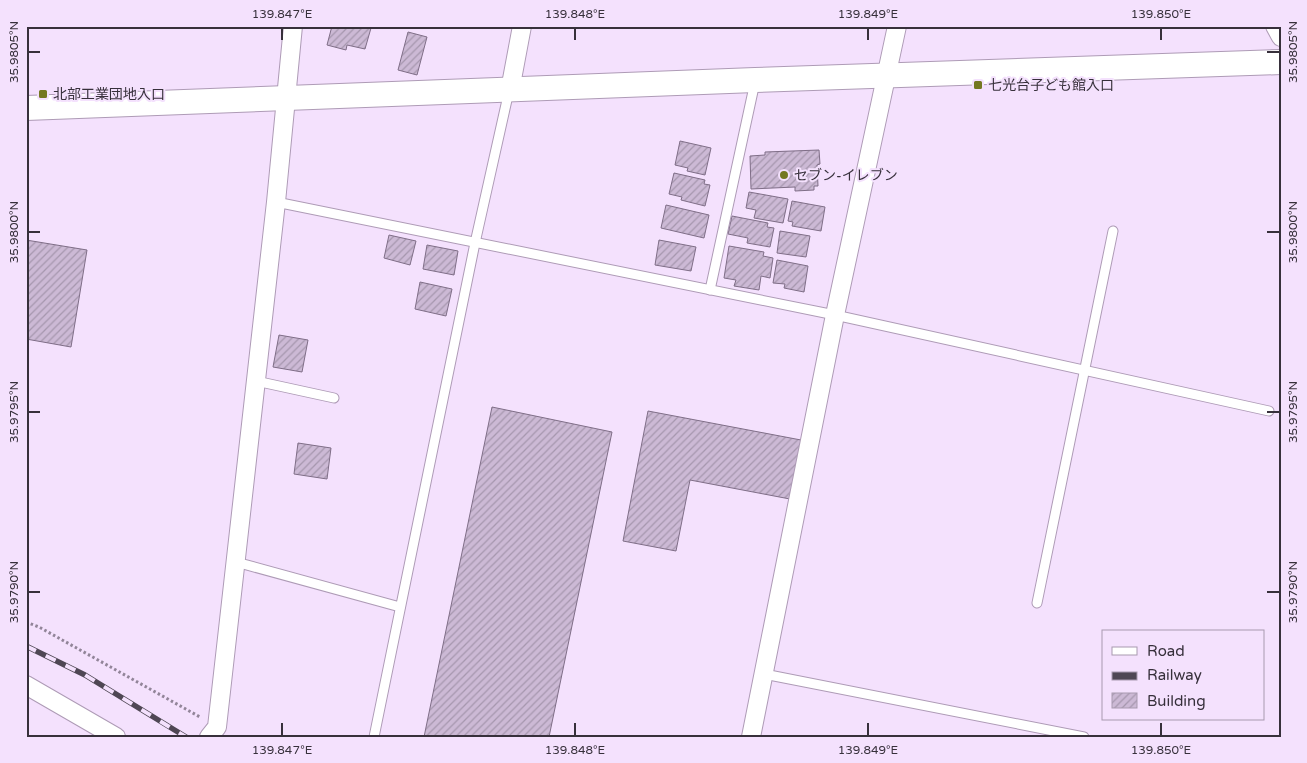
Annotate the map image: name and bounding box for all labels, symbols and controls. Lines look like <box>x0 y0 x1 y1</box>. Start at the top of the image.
text: 139.847°E <box>252 7 313 21</box>
text: 139.848°E <box>545 7 606 21</box>
text: 139.849°E <box>838 7 899 21</box>
text: 139.850°E <box>1131 7 1192 21</box>
text: 35.9805°N <box>7 21 21 83</box>
text: 35.9805°N <box>1286 21 1300 83</box>
place label: 七光台子ども館入口 <box>988 77 1114 94</box>
marker: 七光台子ども館入口 <box>972 79 984 91</box>
place label: 北部工業団地入口 <box>53 86 165 103</box>
marker: 北部工業団地入口 <box>37 88 49 100</box>
place label: セブン-イレブン <box>794 167 898 184</box>
marker: セブン-イレブン <box>778 169 790 181</box>
text: 35.9800°N <box>7 201 21 263</box>
text: 35.9800°N <box>1286 201 1300 263</box>
text: 35.9795°N <box>7 381 21 443</box>
text: 35.9795°N <box>1286 381 1300 443</box>
text: 35.9790°N <box>7 561 21 623</box>
text: 35.9790°N <box>1286 561 1300 623</box>
legend <box>1102 630 1264 720</box>
text: Road <box>1147 642 1185 660</box>
text: Railway <box>1147 666 1202 684</box>
text: Building <box>1147 692 1206 710</box>
text: 139.847°E <box>252 743 313 757</box>
text: 139.848°E <box>545 743 606 757</box>
text: 139.849°E <box>838 743 899 757</box>
text: 139.850°E <box>1131 743 1192 757</box>

